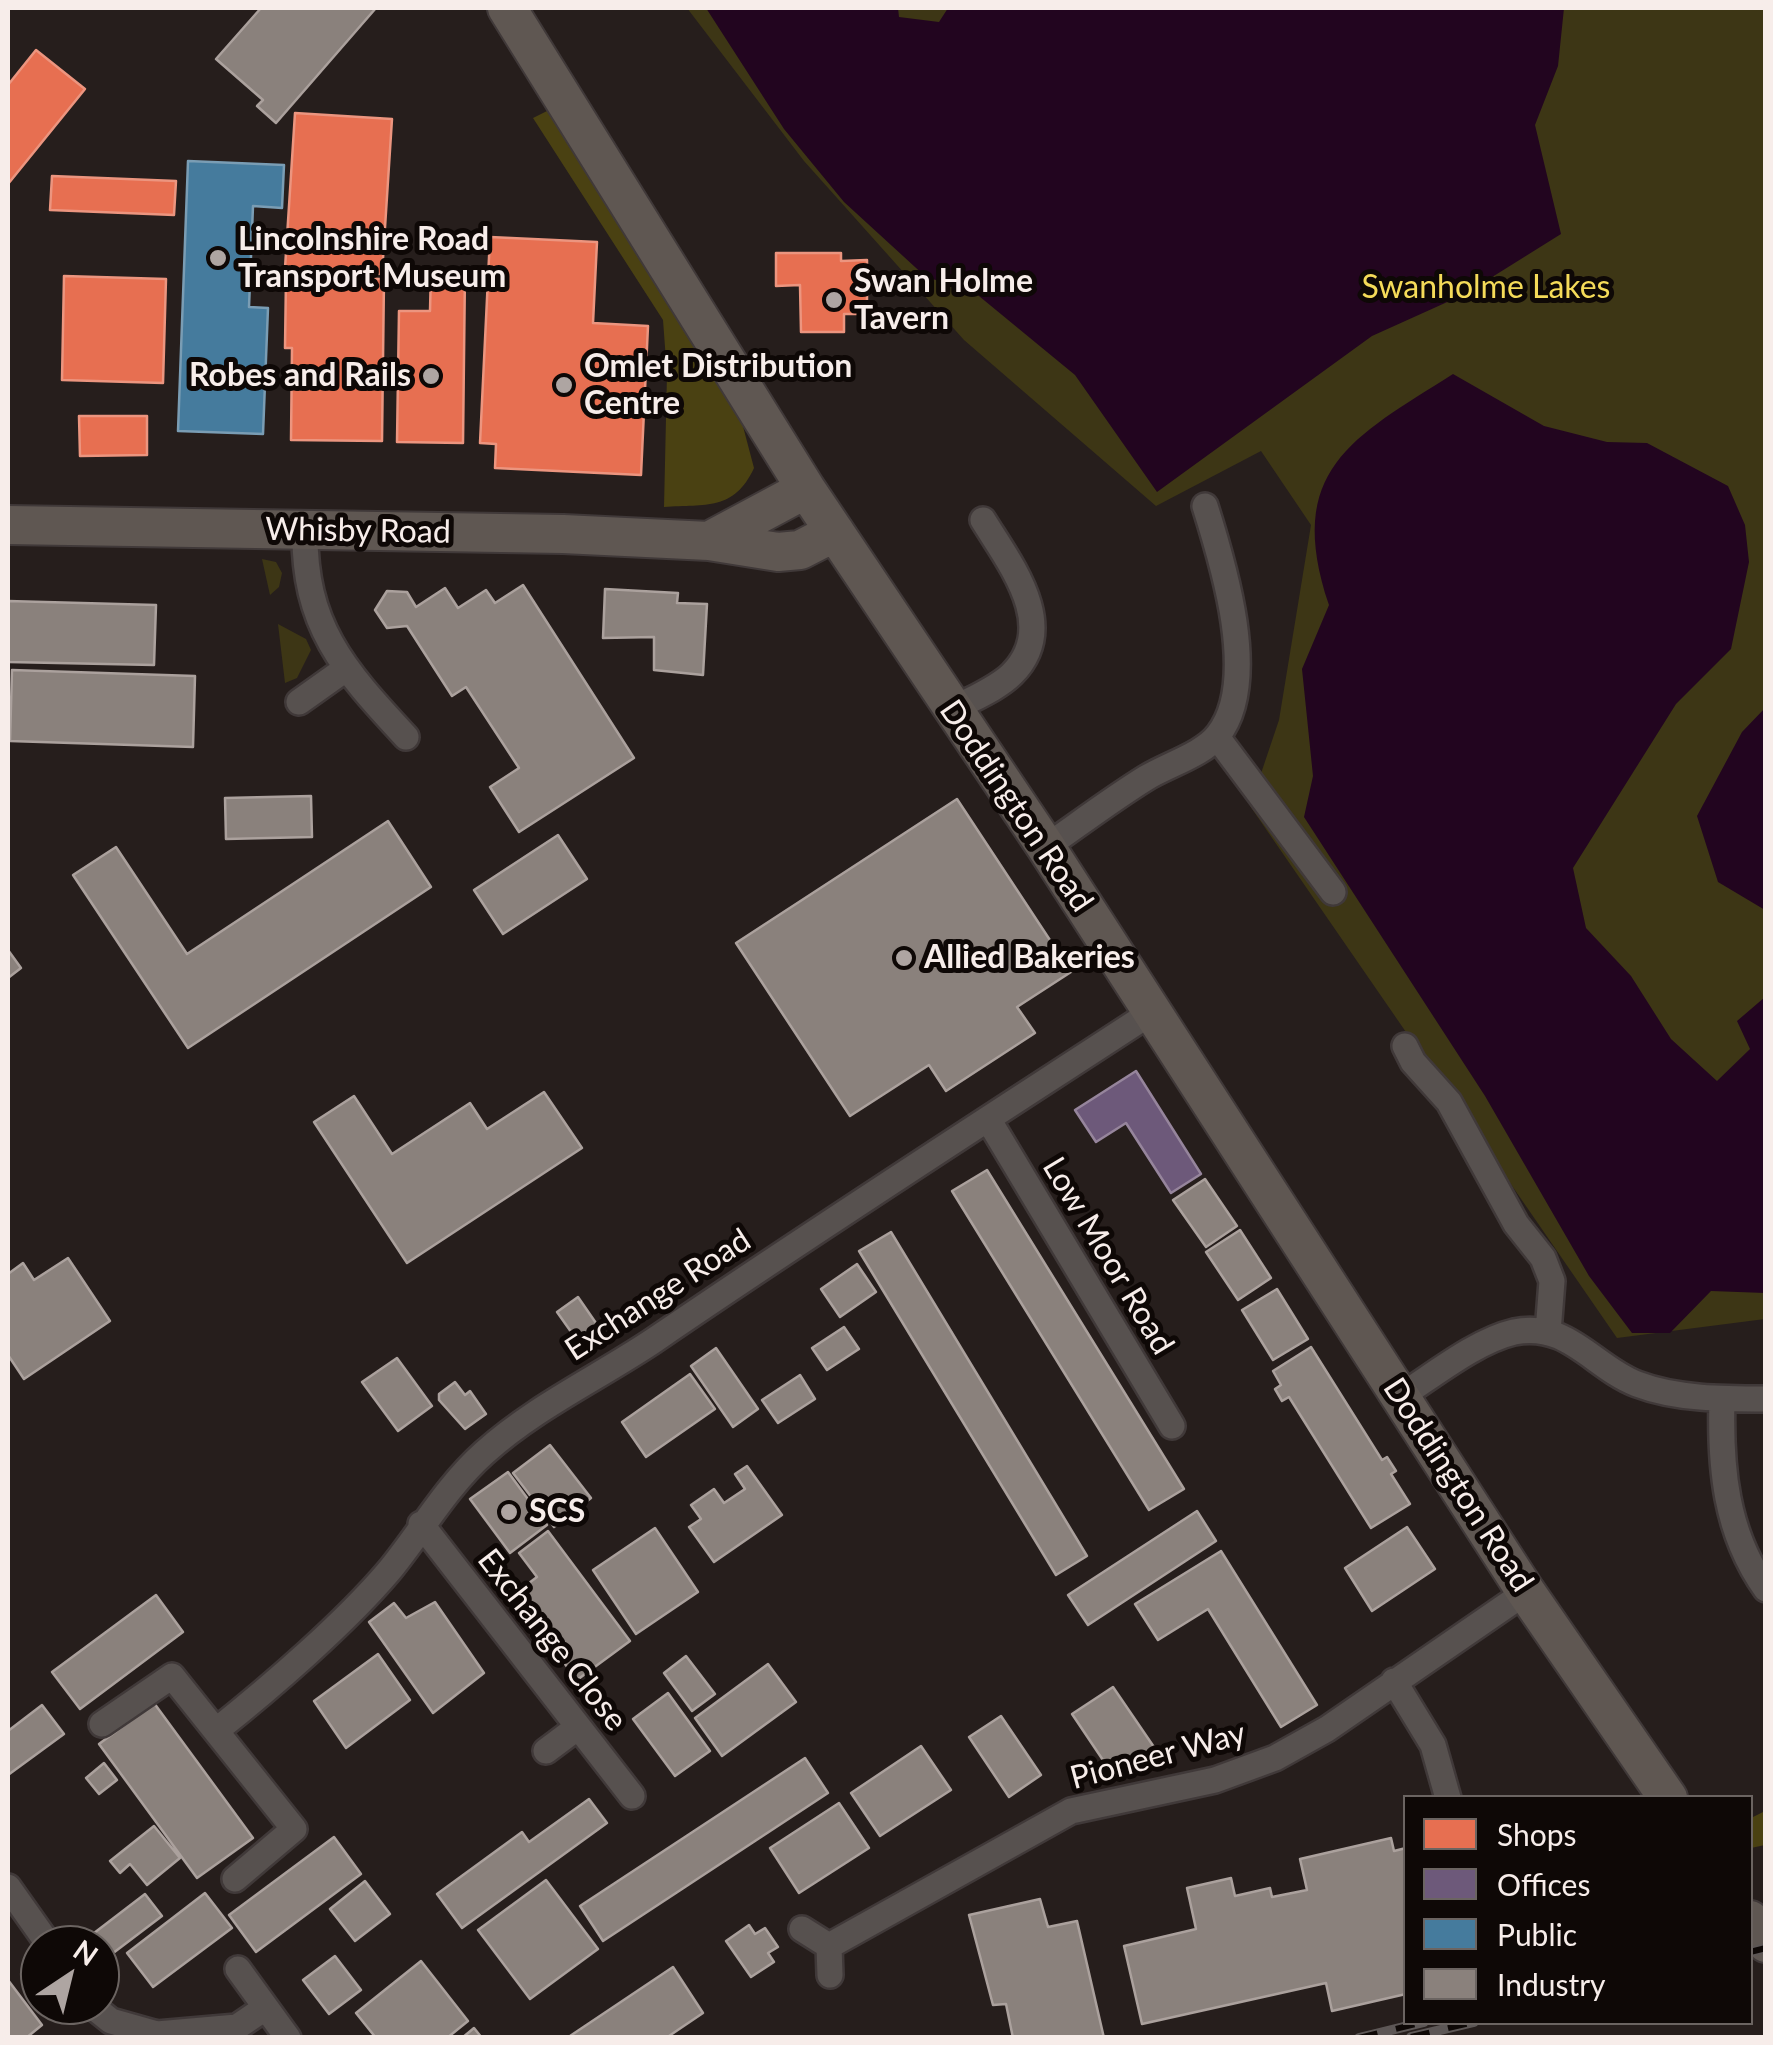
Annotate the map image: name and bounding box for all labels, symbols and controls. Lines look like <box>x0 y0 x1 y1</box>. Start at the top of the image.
place label: Lincolnshire Road Transport Museum <box>238 221 506 296</box>
marker: Lincolnshire Road Transport Museum <box>207 247 229 269</box>
place label: Swan Holme Tavern <box>854 263 1033 338</box>
park label: Swanholme Lakes <box>1362 269 1610 307</box>
marker: Swan Holme Tavern <box>823 289 845 311</box>
place label: Omlet Distribution Centre <box>584 348 852 423</box>
place label: Robes and Rails <box>189 357 411 395</box>
marker: Robes and Rails <box>420 365 442 387</box>
marker: Omlet Distribution Centre <box>553 374 575 396</box>
street label: Whisby Road <box>265 510 451 552</box>
street label: Doddington Road <box>931 693 1101 919</box>
place label: Allied Bakeries <box>924 939 1135 977</box>
marker: Allied Bakeries <box>893 947 915 969</box>
street label: Low Moor Road <box>1034 1151 1182 1361</box>
street label: Exchange Road <box>558 1221 758 1369</box>
street label: Doddington Road <box>1375 1371 1541 1599</box>
place label: SCS <box>529 1493 585 1531</box>
marker: SCS <box>498 1501 520 1523</box>
street label: Exchange Close <box>469 1542 635 1738</box>
street label: Pioneer Way <box>1066 1714 1250 1798</box>
legend <box>1403 1795 1753 2025</box>
text: Shops <box>1497 1816 1577 1852</box>
text: Offices <box>1497 1866 1590 1902</box>
text: Public <box>1497 1916 1577 1952</box>
north arrow <box>20 1925 120 2025</box>
text: N <box>67 1932 105 1972</box>
text: Industry <box>1497 1966 1606 2002</box>

